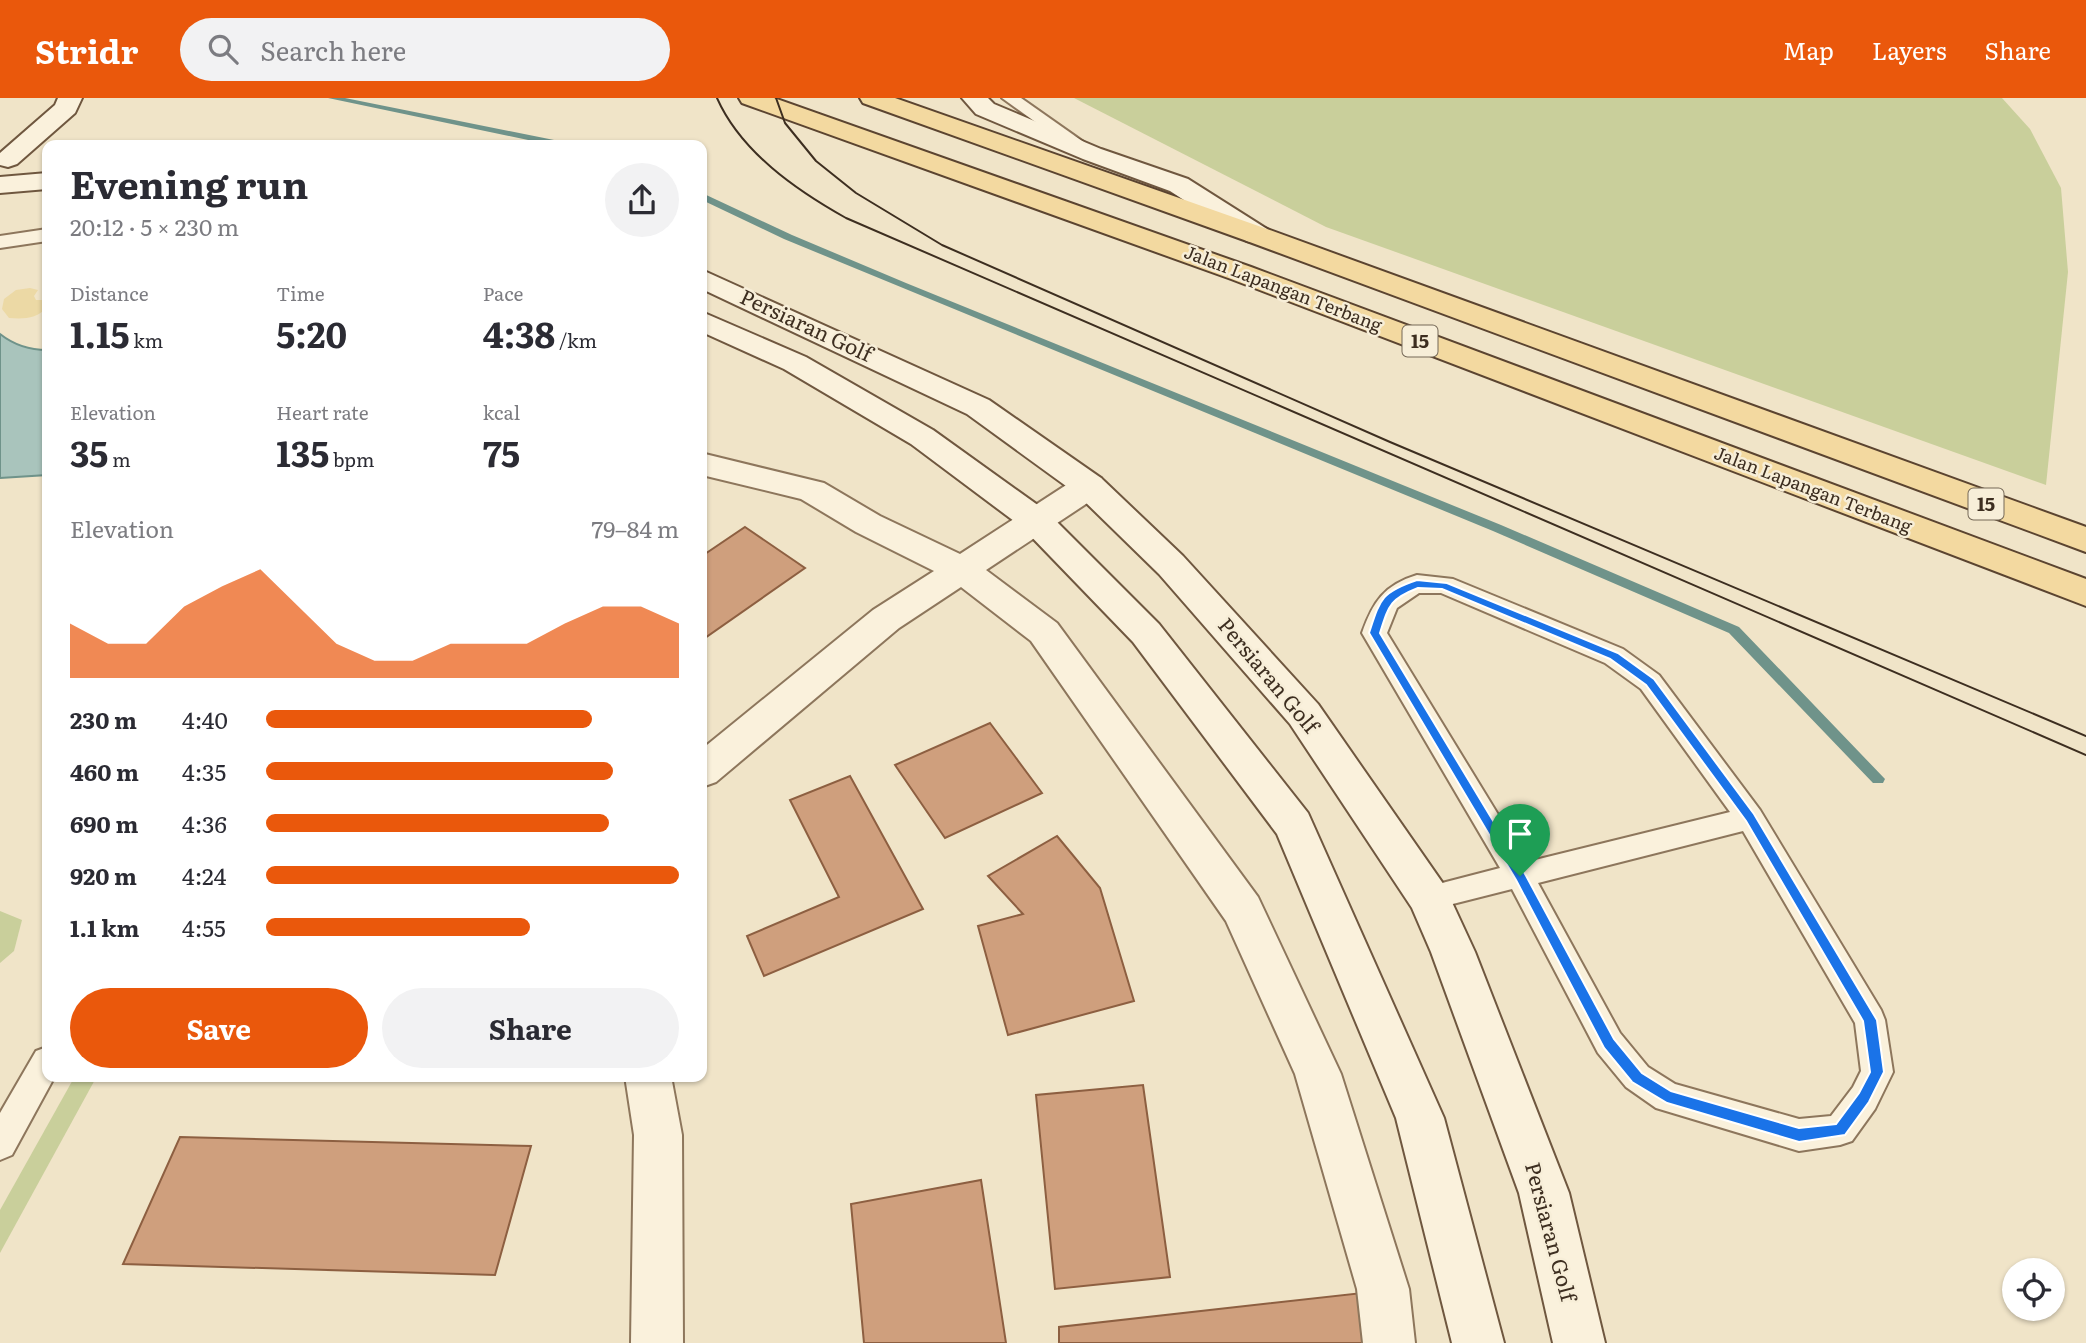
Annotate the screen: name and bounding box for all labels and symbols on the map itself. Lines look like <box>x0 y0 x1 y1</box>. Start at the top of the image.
street label: Jalan Lapangan Terbang <box>1181 237 1387 338</box>
street label: Persiaran Golf <box>736 279 880 369</box>
road number: 15 <box>1402 326 1438 356</box>
street label: Jalan Lapangan Terbang <box>1711 438 1917 539</box>
road number: 15 <box>1968 488 2004 520</box>
street label: Persiaran Golf <box>1212 610 1329 741</box>
pin <box>1490 804 1550 876</box>
street label: Persiaran Golf <box>1519 1158 1586 1306</box>

